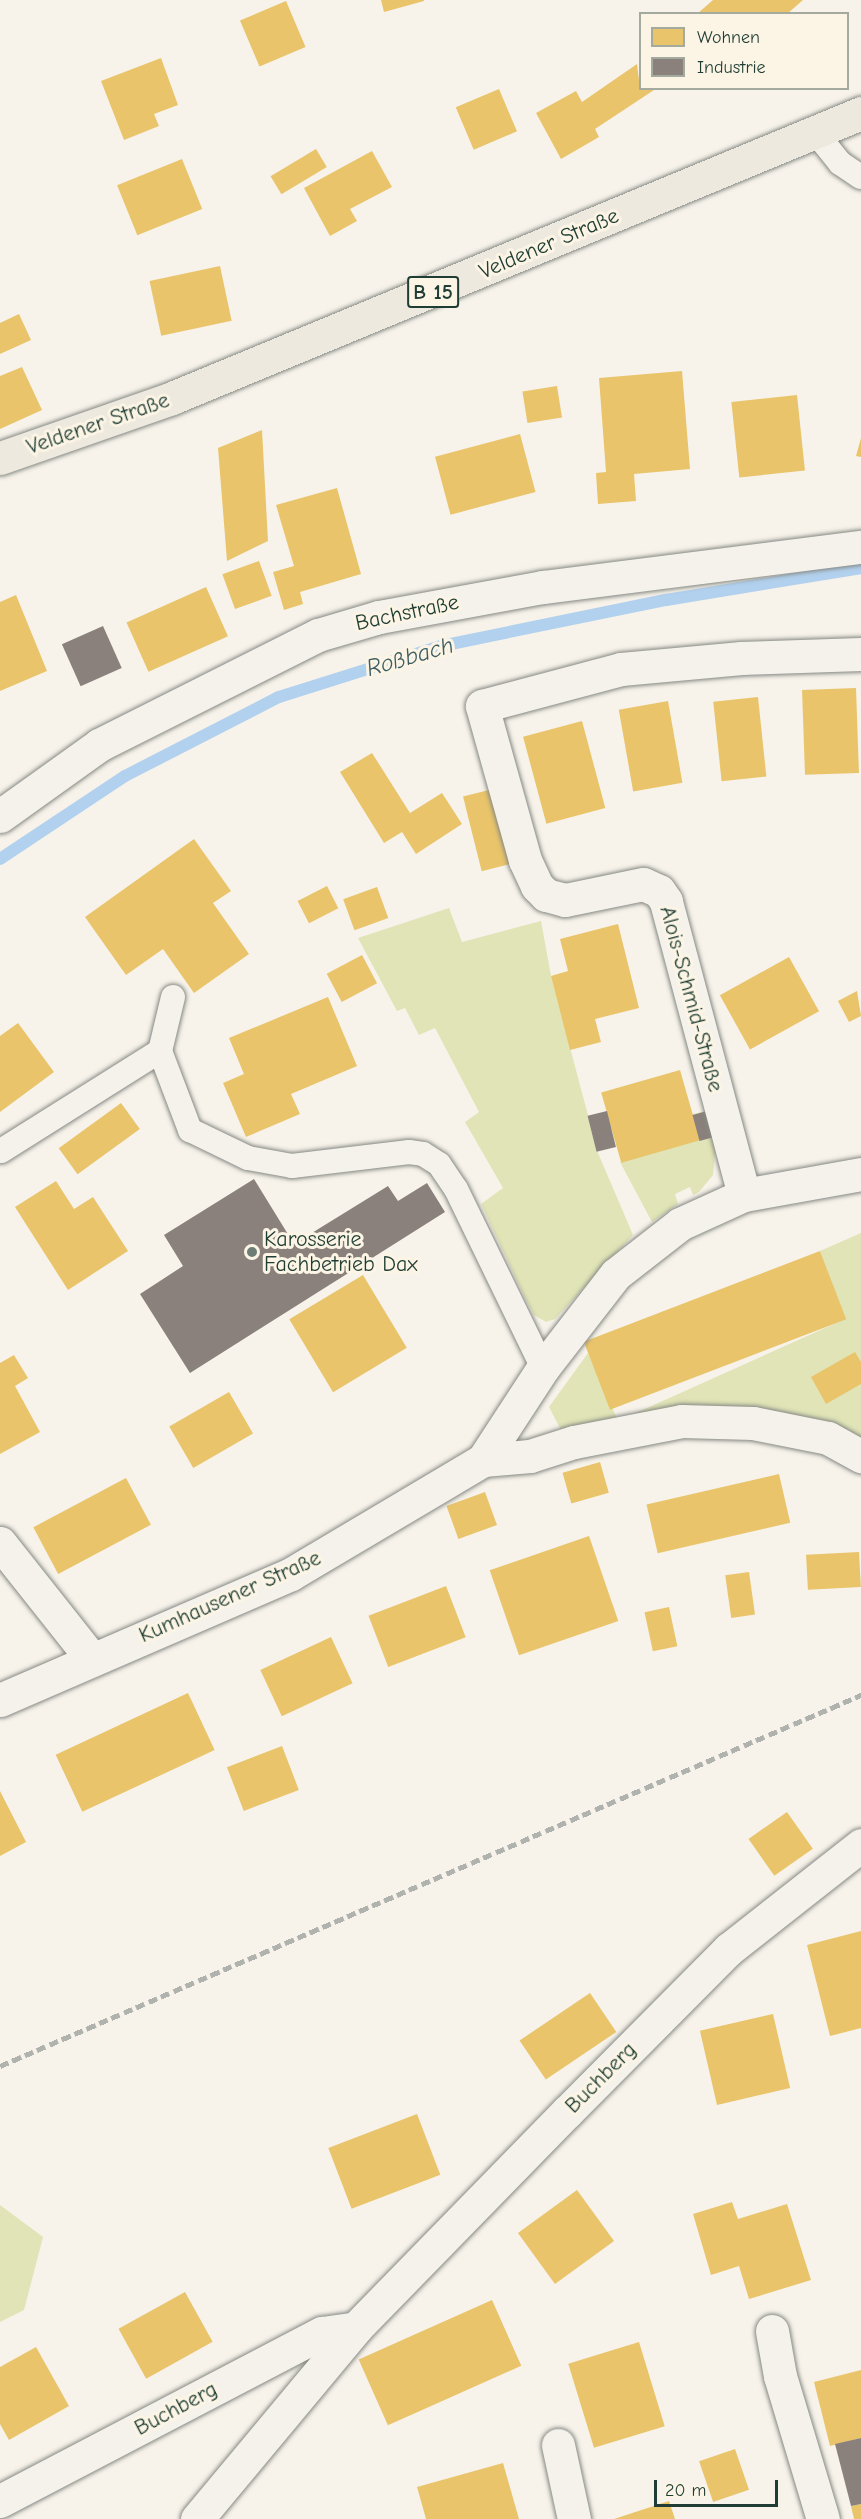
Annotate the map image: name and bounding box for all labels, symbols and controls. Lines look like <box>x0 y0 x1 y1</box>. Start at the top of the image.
legend <box>639 12 849 90</box>
text: Wohnen <box>697 27 760 48</box>
text: Industrie <box>697 57 766 78</box>
street label: Veldener Straße <box>475 203 623 285</box>
road number: B 15 <box>406 274 460 310</box>
street label: Veldener Straße <box>23 387 173 461</box>
street label: Bachstraße <box>353 589 461 637</box>
water label: Roßbach <box>363 631 457 683</box>
street label: Alois-Schmid-Straße <box>654 903 728 1095</box>
place label: Karosserie Fachbetrieb Dax <box>264 1226 418 1278</box>
marker: Karosserie Fachbetrieb Dax <box>245 1245 259 1259</box>
street label: Kumhausener Straße <box>135 1545 325 1649</box>
street label: Buchberg <box>560 2037 642 2119</box>
street label: Buchberg <box>130 2376 222 2442</box>
scale bar <box>657 2468 782 2506</box>
text: 20 m <box>665 2480 706 2501</box>

